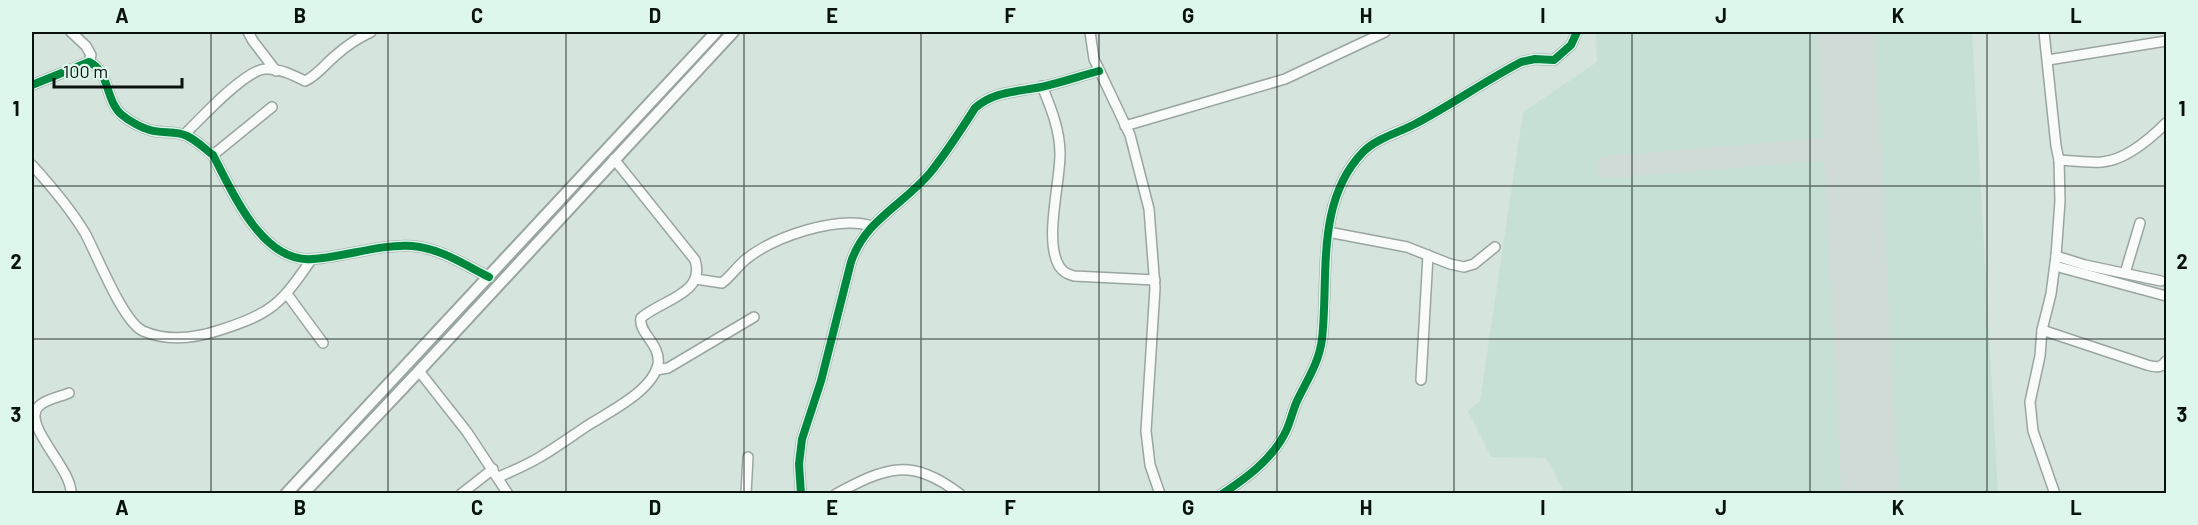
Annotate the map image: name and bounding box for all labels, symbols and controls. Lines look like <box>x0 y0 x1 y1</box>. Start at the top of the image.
text: A <box>115 3 129 27</box>
text: B <box>294 3 306 27</box>
text: C <box>471 3 483 27</box>
text: D <box>649 3 661 27</box>
text: E <box>826 3 838 27</box>
text: F <box>1004 3 1016 27</box>
text: G <box>1182 3 1194 27</box>
text: H <box>1360 3 1372 27</box>
text: I <box>1540 3 1546 27</box>
text: J <box>1715 3 1727 27</box>
text: K <box>1892 3 1905 27</box>
text: L <box>2070 3 2082 27</box>
scale bar <box>54 51 182 89</box>
text: 100 m <box>63 60 108 82</box>
text: 1 <box>12 96 20 120</box>
text: 1 <box>2178 96 2186 120</box>
text: 2 <box>10 249 22 273</box>
text: 2 <box>2176 249 2188 273</box>
text: 3 <box>11 402 21 426</box>
text: 3 <box>2177 402 2187 426</box>
text: A <box>115 495 129 519</box>
text: B <box>294 495 306 519</box>
text: C <box>471 495 483 519</box>
text: D <box>649 495 661 519</box>
text: E <box>826 495 838 519</box>
text: F <box>1004 495 1016 519</box>
text: G <box>1182 495 1194 519</box>
text: H <box>1360 495 1372 519</box>
text: I <box>1540 495 1546 519</box>
text: J <box>1715 495 1727 519</box>
text: K <box>1892 495 1905 519</box>
text: L <box>2070 495 2082 519</box>

